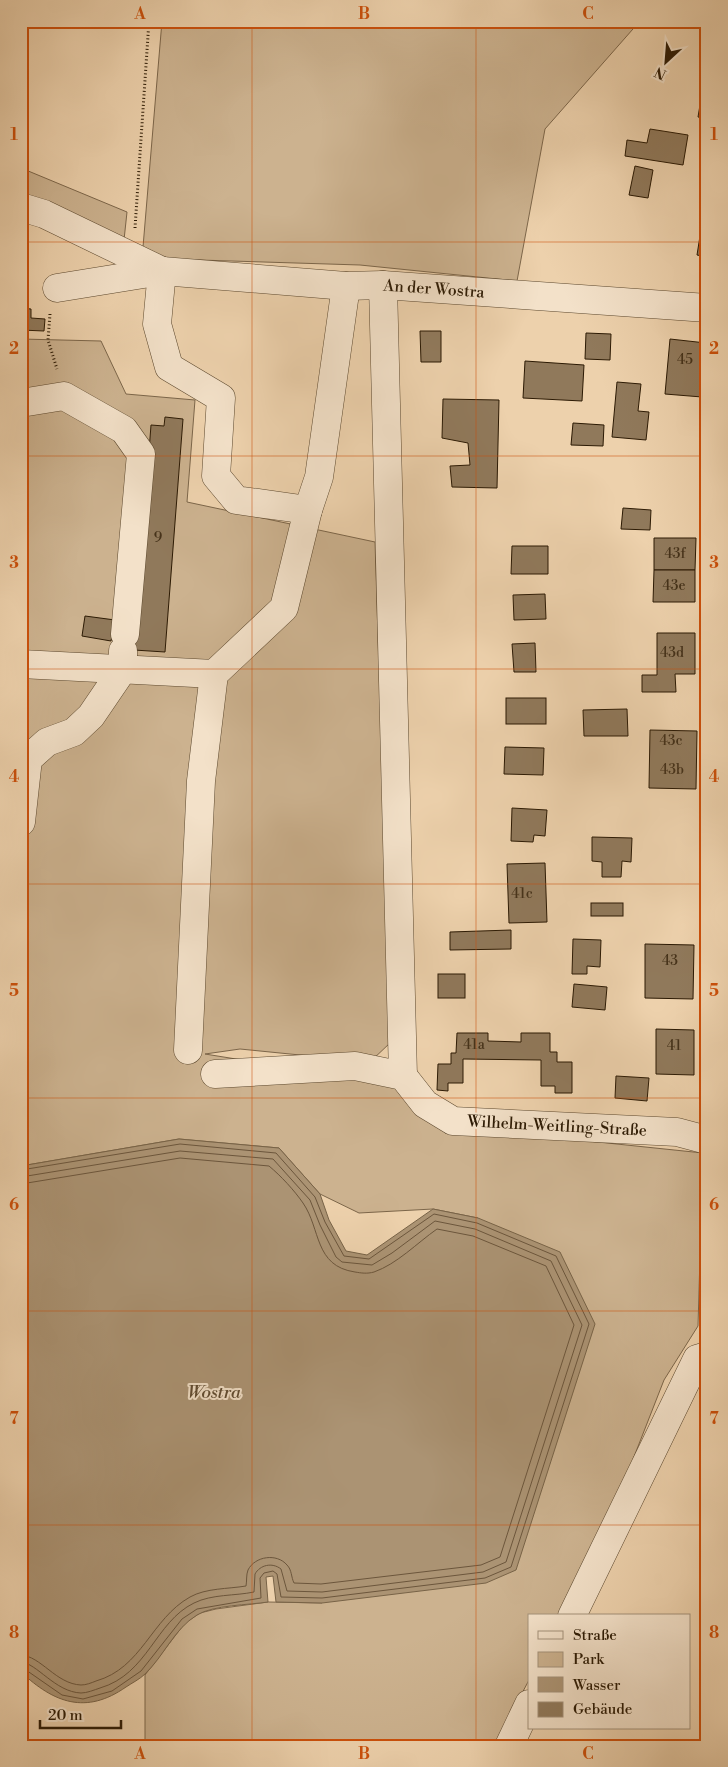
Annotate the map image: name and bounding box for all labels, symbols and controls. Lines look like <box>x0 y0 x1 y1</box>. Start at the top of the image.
text: A <box>133 4 146 24</box>
text: B <box>358 4 370 24</box>
text: C <box>582 4 594 24</box>
north arrow <box>640 38 690 88</box>
text: N <box>652 62 670 83</box>
text: 1 <box>10 125 18 145</box>
text: 1 <box>710 125 718 145</box>
street label: An der Wostra <box>382 275 486 303</box>
text: 2 <box>9 339 19 359</box>
text: 2 <box>709 339 719 359</box>
house number: 45 <box>677 351 693 369</box>
house number: 9 <box>154 529 162 547</box>
house number: 43f <box>664 545 686 563</box>
text: 3 <box>9 553 19 573</box>
text: 3 <box>709 553 719 573</box>
house number: 43e <box>662 577 686 595</box>
house number: 43d <box>660 644 684 662</box>
house number: 43c <box>659 732 683 750</box>
house number: 43b <box>660 761 684 779</box>
text: 4 <box>9 767 20 787</box>
text: 4 <box>709 767 720 787</box>
house number: 41c <box>511 885 533 903</box>
house number: 43 <box>662 952 678 970</box>
text: 5 <box>9 981 19 1001</box>
text: 5 <box>709 981 719 1001</box>
house number: 41a <box>463 1036 486 1054</box>
house number: 41 <box>667 1037 681 1055</box>
street label: Wilhelm-Weitling-Straße <box>466 1111 647 1141</box>
text: 6 <box>9 1195 19 1215</box>
text: 6 <box>709 1195 719 1215</box>
water label: Wostra <box>187 1381 242 1404</box>
text: 7 <box>9 1409 19 1429</box>
text: 7 <box>709 1409 719 1429</box>
legend <box>528 1614 690 1730</box>
text: 8 <box>9 1623 19 1643</box>
text: 8 <box>709 1623 719 1643</box>
text: Straße <box>573 1626 617 1645</box>
text: Park <box>573 1650 605 1669</box>
text: Wasser <box>572 1676 621 1695</box>
scale bar <box>40 1697 121 1729</box>
text: Gebäude <box>573 1700 632 1719</box>
text: 20 m <box>48 1706 83 1725</box>
text: A <box>133 1744 146 1764</box>
text: B <box>358 1744 370 1764</box>
text: C <box>582 1744 594 1764</box>

